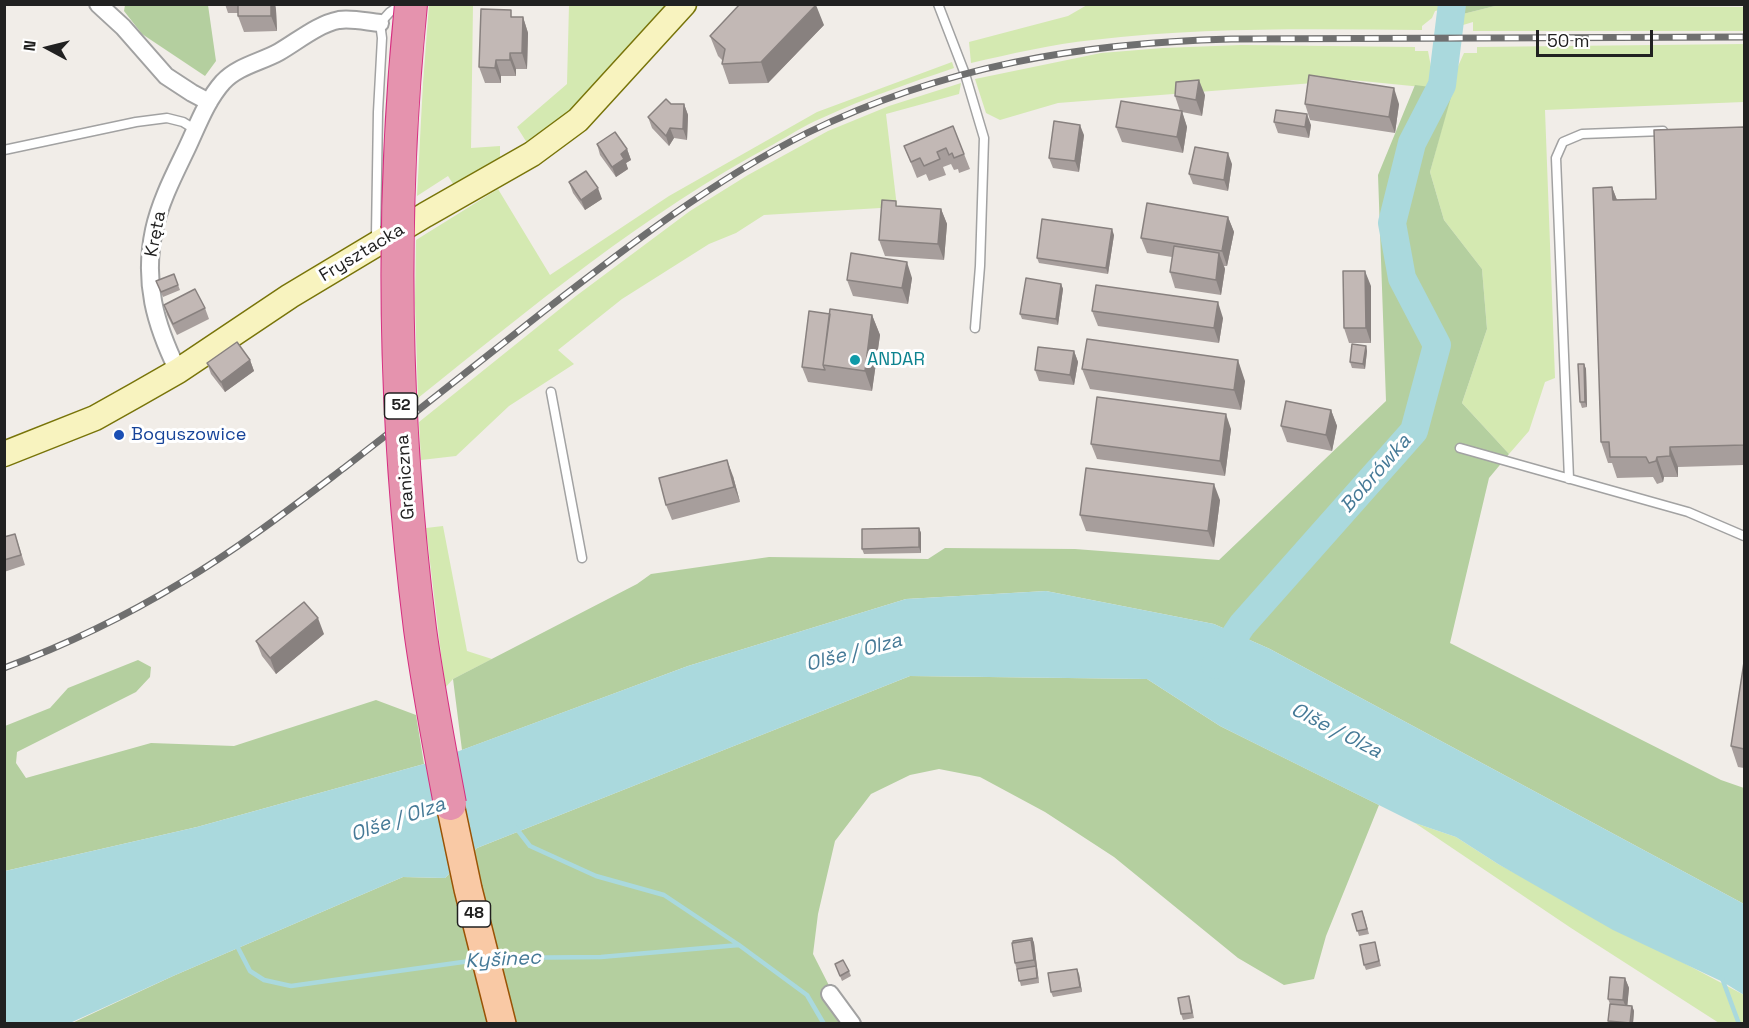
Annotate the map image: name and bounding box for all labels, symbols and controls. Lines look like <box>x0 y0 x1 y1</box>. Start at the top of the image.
north arrow <box>18 18 78 78</box>
scale bar <box>1539 18 1656 56</box>
text: 50 m <box>1547 29 1589 52</box>
text: N <box>19 39 41 52</box>
street label: Kręta <box>141 209 171 259</box>
street label: Frysztacka <box>316 219 408 287</box>
place label: ANDAR <box>867 349 925 371</box>
marker: ANDAR <box>848 353 862 367</box>
road number: 52 <box>384 393 418 419</box>
place label: Boguszowice <box>131 424 246 446</box>
marker: Boguszowice <box>112 428 126 442</box>
water label: Bobrówka <box>1336 430 1416 518</box>
street label: Graniczna <box>392 434 420 520</box>
water label: Olše / Olza <box>803 629 905 677</box>
water label: Olše / Olza <box>1287 698 1385 764</box>
water label: Olše / Olza <box>348 793 448 847</box>
road number: 48 <box>458 901 490 927</box>
water label: Kyšinec <box>465 946 541 974</box>

